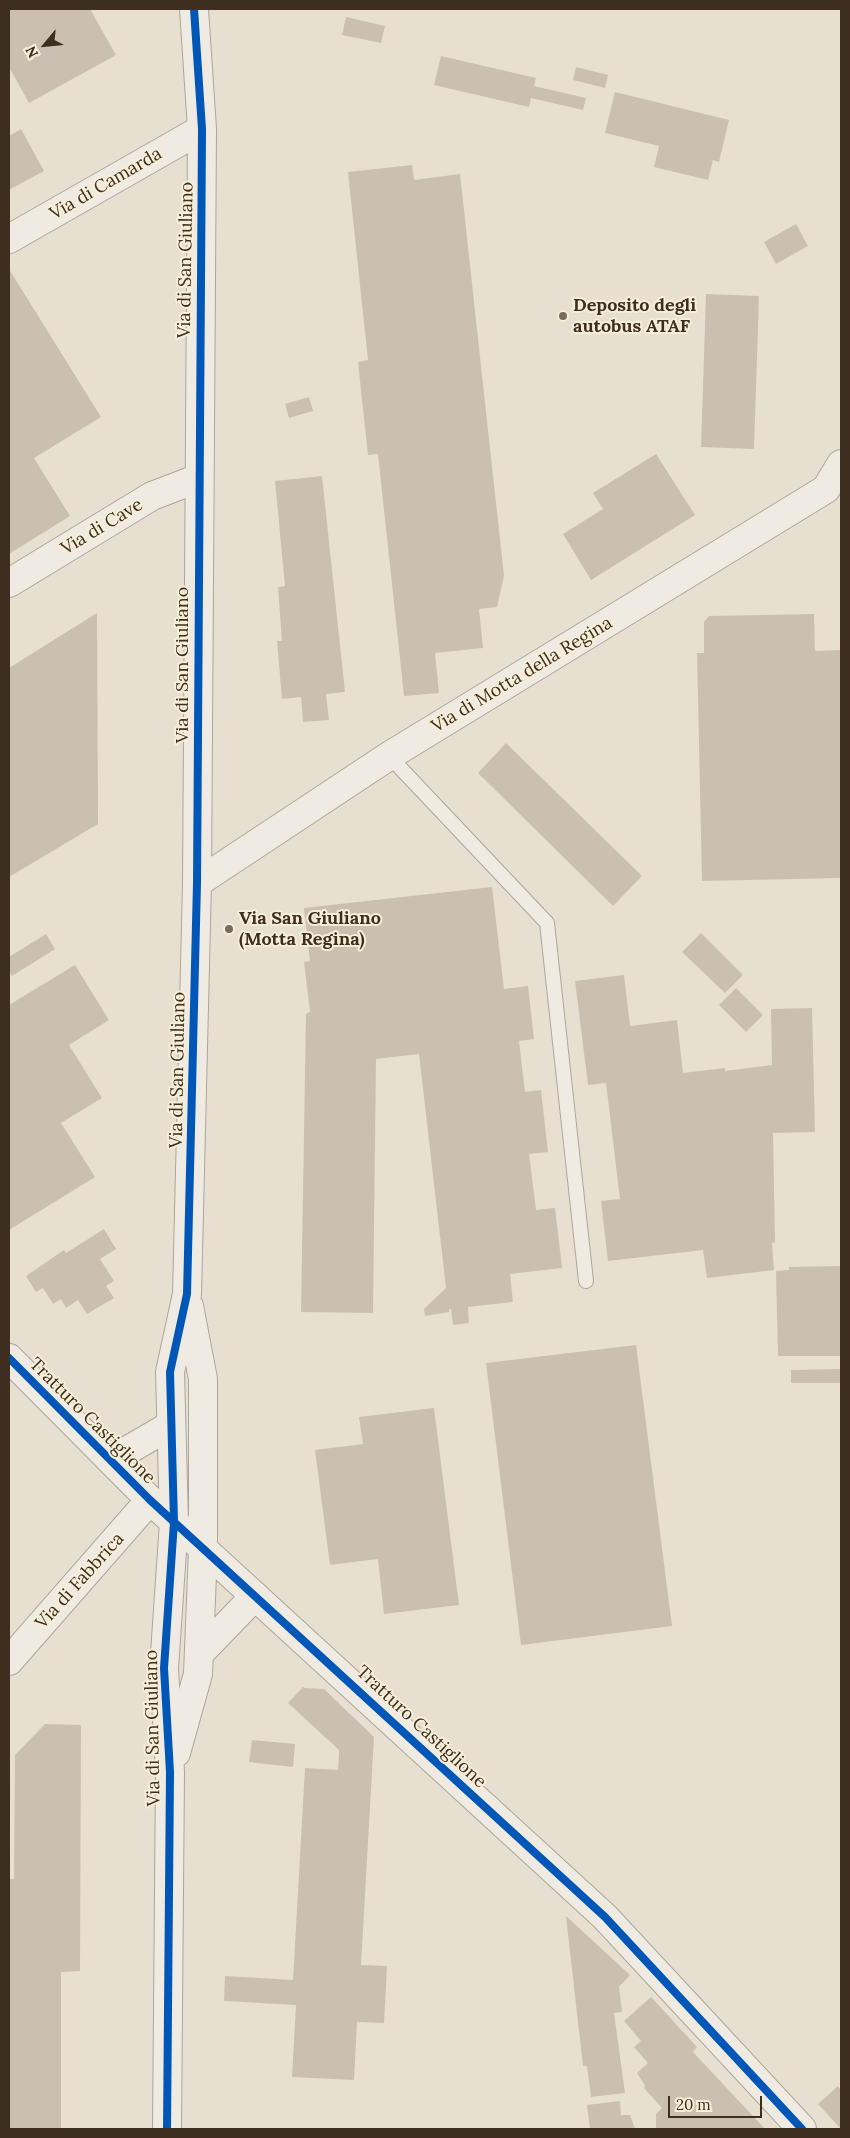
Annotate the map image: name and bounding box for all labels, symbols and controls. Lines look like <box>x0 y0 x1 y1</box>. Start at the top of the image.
north arrow <box>20 20 70 70</box>
text: N <box>21 43 42 61</box>
street label: Via di Camarda <box>46 143 166 225</box>
street label: Via di San Giuliano <box>174 182 198 338</box>
place label: Deposito degli autobus ATAF <box>573 295 696 338</box>
marker: Deposito degli autobus ATAF <box>557 310 569 322</box>
street label: Via di Cave <box>57 494 147 560</box>
street label: Via di San Giuliano <box>172 587 194 743</box>
street label: Via di Motta della Regina <box>428 612 616 738</box>
place label: Via San Giuliano (Motta Regina) <box>239 908 381 951</box>
marker: Via San Giuliano (Motta Regina) <box>223 923 235 935</box>
street label: Via di San Giuliano <box>166 992 190 1148</box>
street label: Tratturo Castiglione <box>24 1353 160 1489</box>
street label: Via di Fabbrica <box>31 1528 129 1634</box>
street label: Via di San Giuliano <box>141 1650 165 1806</box>
street label: Tratturo Castiglione <box>352 1661 490 1793</box>
scale bar <box>670 2086 764 2118</box>
text: 20 m <box>676 2095 711 2114</box>

